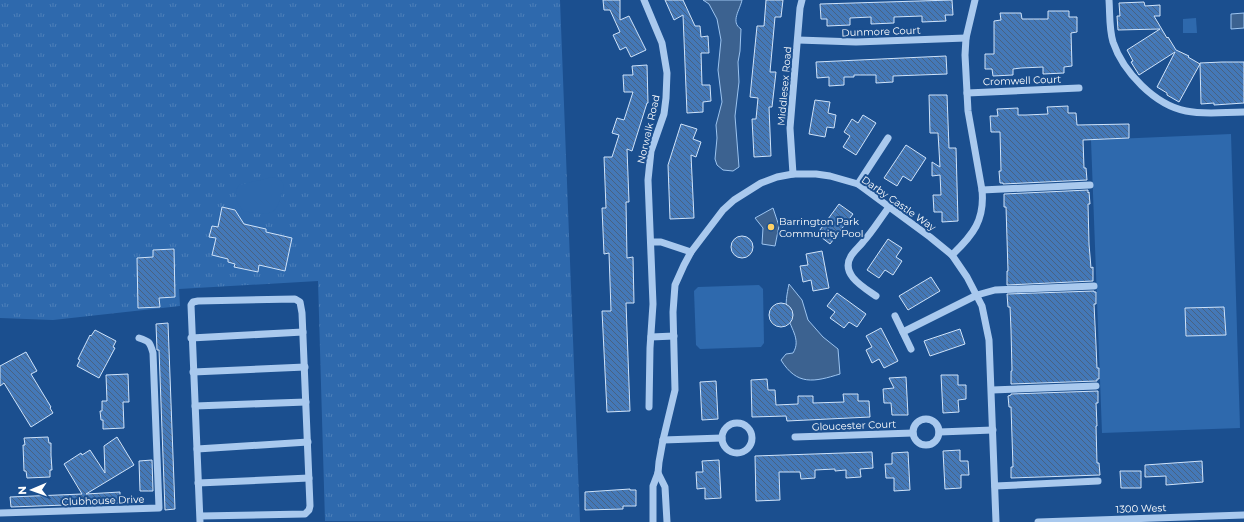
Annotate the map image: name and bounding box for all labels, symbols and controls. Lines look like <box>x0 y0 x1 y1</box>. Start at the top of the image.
street label: Dunmore Court <box>841 24 921 39</box>
street label: Middlesex Road <box>775 46 794 126</box>
street label: Cromwell Court <box>983 73 1061 88</box>
street label: Norwalk Road <box>634 93 663 165</box>
street label: Darby Castle Way <box>859 173 939 234</box>
place label: Barrington Park Community Pool <box>779 215 863 240</box>
marker: Barrington Park Community Pool <box>766 222 776 232</box>
street label: Gloucester Court <box>812 418 896 433</box>
north arrow <box>12 470 52 510</box>
text: N <box>15 486 29 495</box>
street label: Clubhouse Drive <box>61 493 145 508</box>
street label: 1300 West <box>1115 501 1167 516</box>

